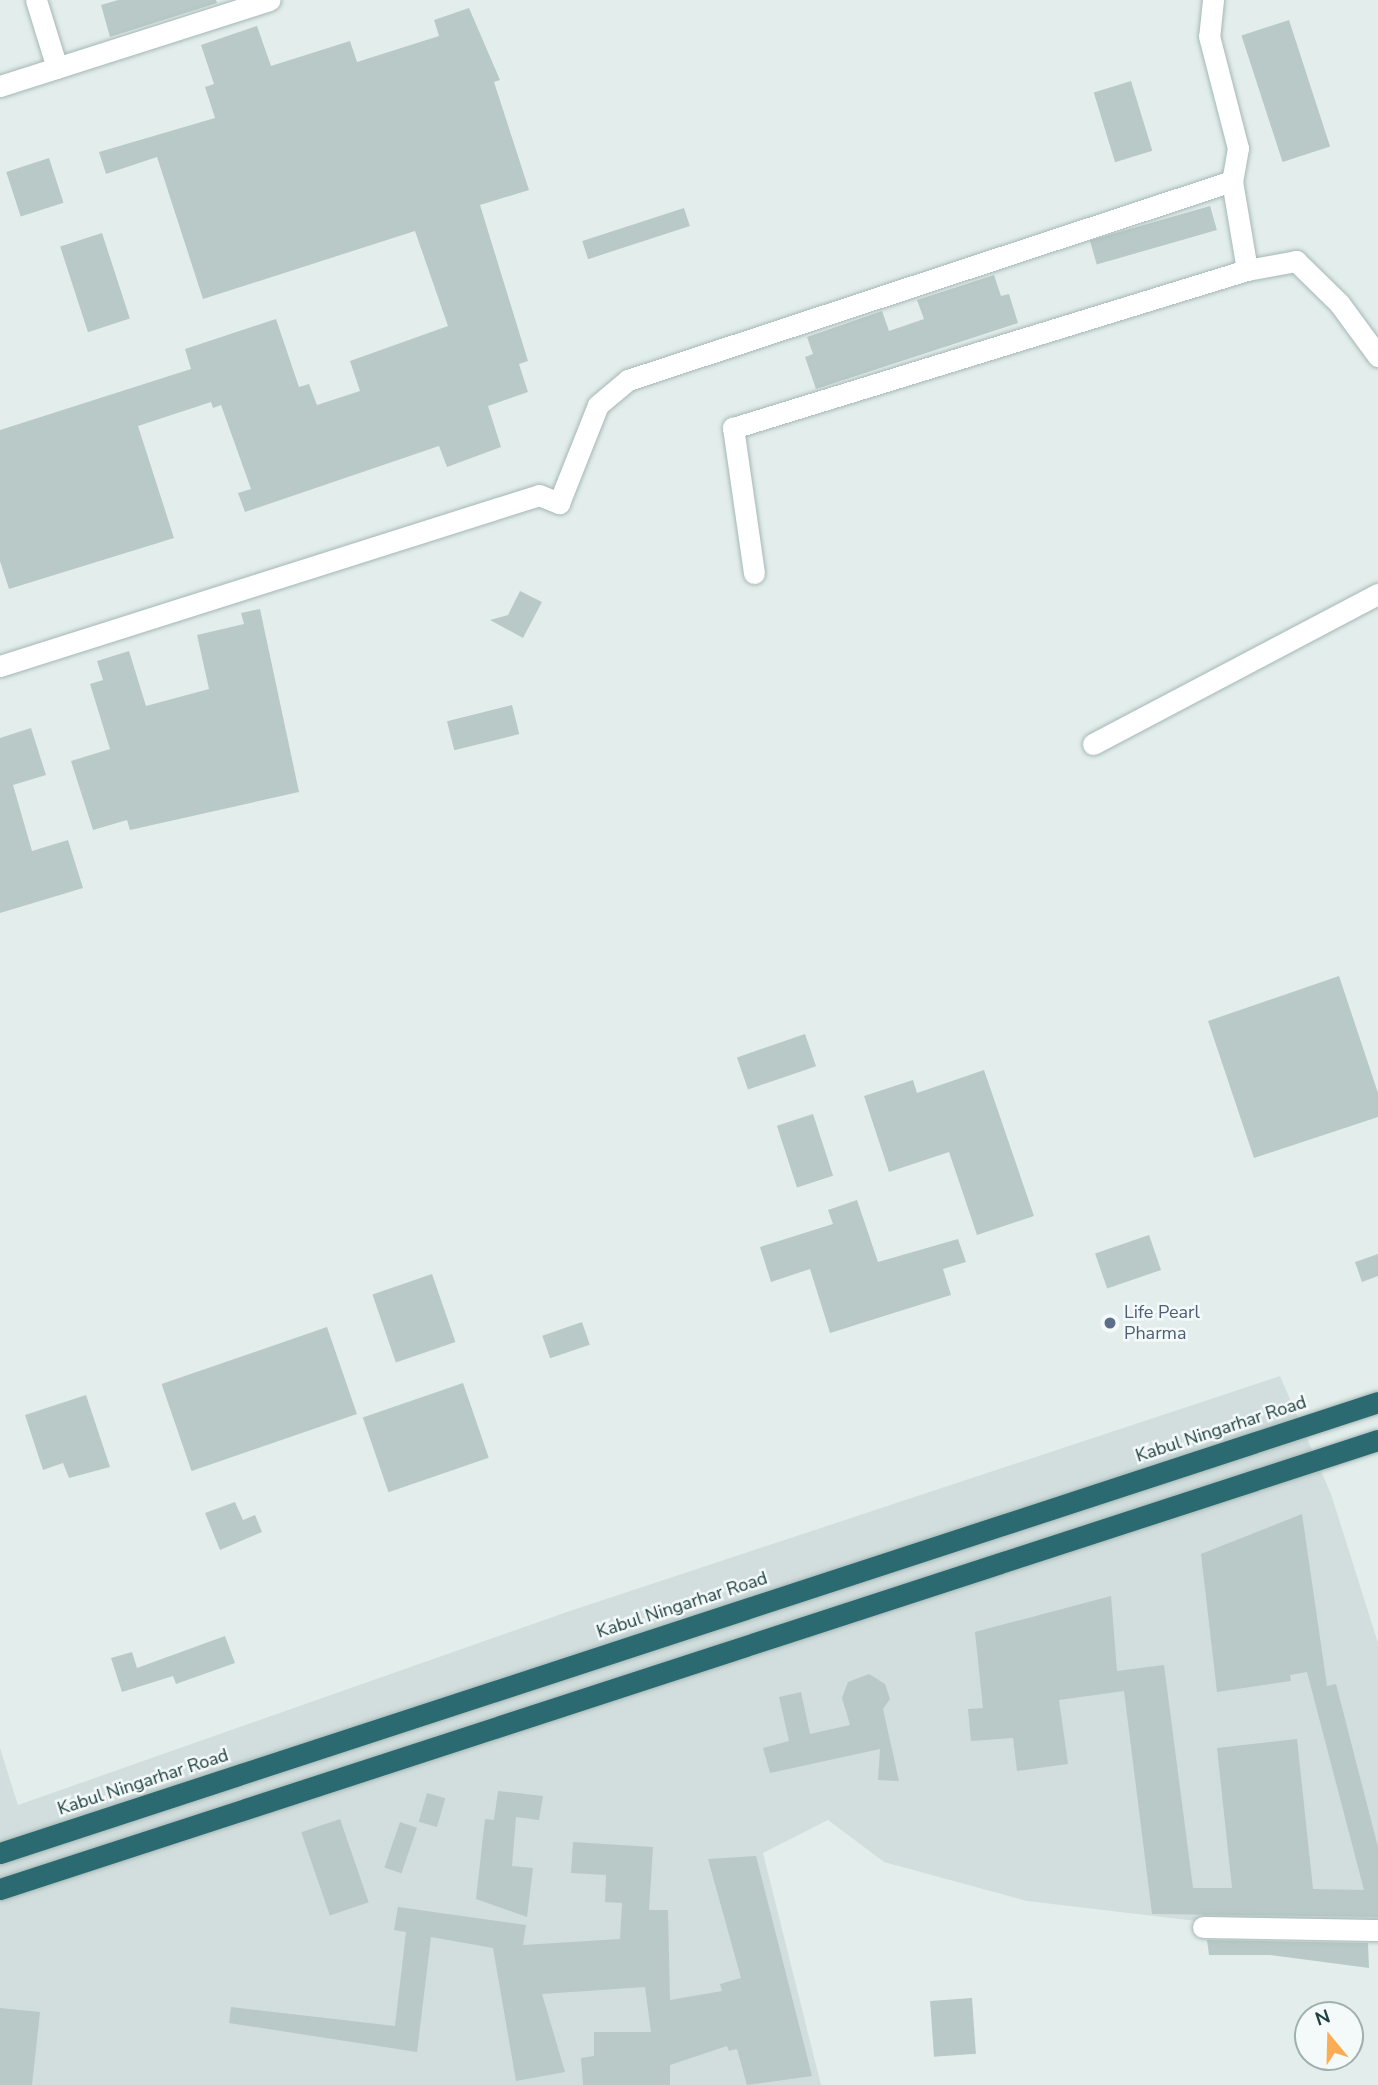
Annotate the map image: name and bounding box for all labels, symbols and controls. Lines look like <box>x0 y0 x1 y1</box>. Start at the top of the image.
place label: Life Pearl Pharma <box>1124 1302 1200 1344</box>
marker: Life Pearl Pharma <box>1102 1315 1118 1331</box>
street label: Kabul Ningarhar Road <box>1133 1391 1309 1467</box>
street label: Kabul Ningarhar Road <box>594 1567 770 1643</box>
street label: Kabul Ningarhar Road <box>55 1744 231 1820</box>
north arrow <box>1294 2001 1364 2071</box>
text: N <box>1312 2003 1334 2033</box>

